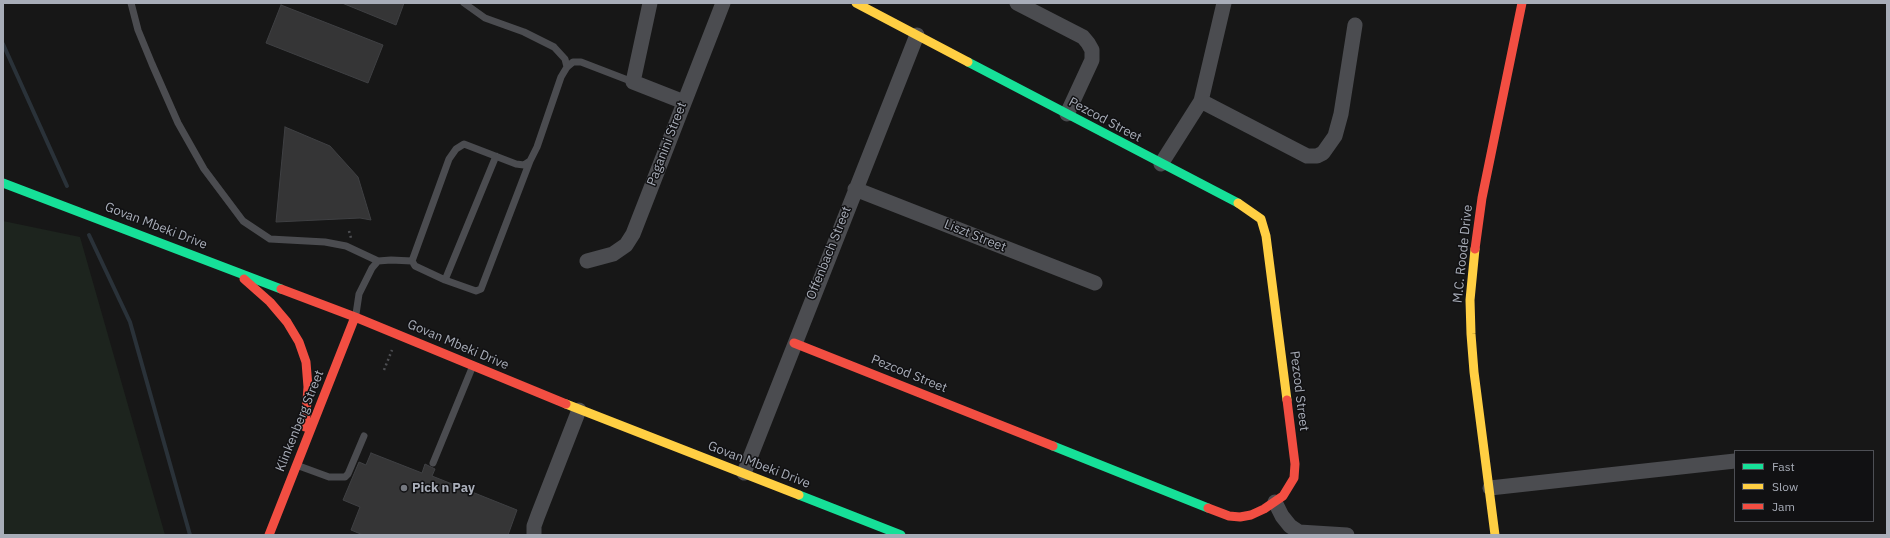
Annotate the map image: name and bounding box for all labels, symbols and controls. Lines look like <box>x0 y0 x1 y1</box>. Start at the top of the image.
street label: Pezcod Street <box>1066 94 1144 146</box>
street label: Paganini Street <box>644 100 690 188</box>
street label: Govan Mbeki Drive <box>103 199 209 253</box>
street label: Offenbach Street <box>803 204 855 302</box>
street label: M.C. Roode Drive <box>1450 204 1476 304</box>
street label: Liszt Street <box>942 217 1008 255</box>
street label: Govan Mbeki Drive <box>405 317 511 373</box>
street label: Pezcod Street <box>1286 350 1312 432</box>
street label: Pezcod Street <box>869 352 949 396</box>
street label: Klinkenberg Street <box>272 368 328 474</box>
street label: Govan Mbeki Drive <box>706 438 812 492</box>
legend <box>1734 450 1874 522</box>
text: Fast <box>1772 459 1795 474</box>
text: Slow <box>1772 479 1798 494</box>
place label: Pick n Pay <box>412 480 475 496</box>
marker: Pick n Pay <box>399 483 409 493</box>
text: Jam <box>1772 499 1795 514</box>

